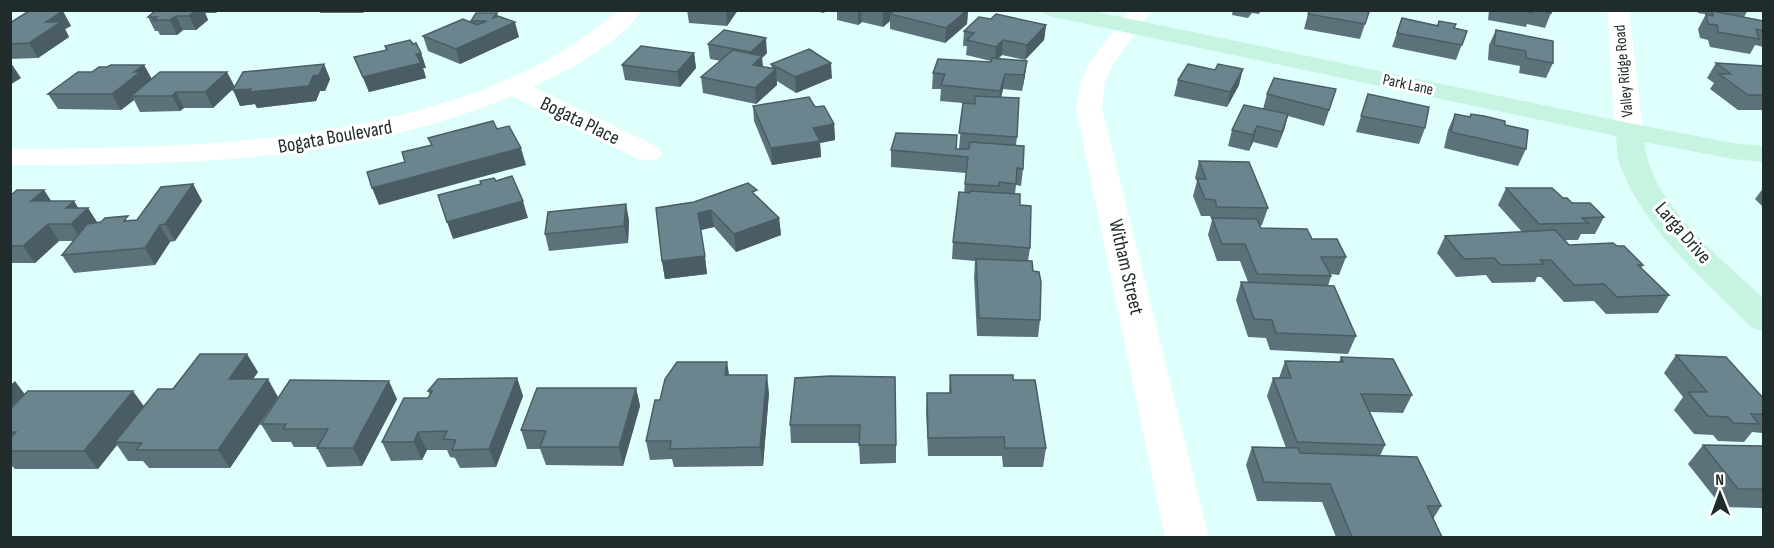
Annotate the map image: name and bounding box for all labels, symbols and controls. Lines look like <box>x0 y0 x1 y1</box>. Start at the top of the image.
street label: Valley Ridge Road <box>1610 24 1638 118</box>
street label: Park Lane <box>1381 70 1435 100</box>
street label: Bogata Place <box>536 92 624 150</box>
street label: Bogata Boulevard <box>276 115 394 159</box>
street label: Larga Drive <box>1650 197 1716 269</box>
street label: Witham Street <box>1103 217 1149 317</box>
north arrow <box>1690 464 1750 524</box>
text: N <box>1715 471 1724 490</box>

